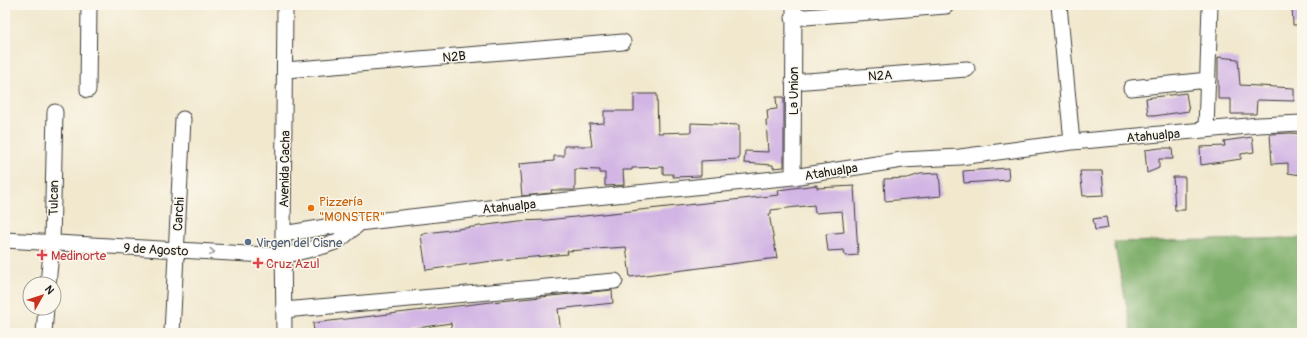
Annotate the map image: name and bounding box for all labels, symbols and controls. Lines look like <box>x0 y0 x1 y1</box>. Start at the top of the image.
street label: N2B <box>442 48 466 66</box>
street label: La Union <box>786 67 802 115</box>
street label: N2A <box>867 67 893 85</box>
street label: Atahualpa <box>1126 126 1181 146</box>
street label: Avenida Cacha <box>276 130 294 208</box>
street label: Atahualpa <box>803 160 859 184</box>
street label: Tulcan <box>46 180 62 216</box>
place label: Pizzería "MONSTER" <box>319 194 385 225</box>
street label: Atahualpa <box>482 196 537 218</box>
street label: Carchi <box>170 197 188 231</box>
marker: Pizzería "MONSTER" <box>306 203 316 213</box>
place label: Virgen del Cisne <box>256 235 343 251</box>
marker: Virgen del Cisne <box>243 237 253 247</box>
street label: 9 de Agosto <box>123 240 189 260</box>
place label: Medinorte <box>51 248 107 264</box>
one-way arrow <box>209 248 215 257</box>
marker: Medinorte <box>36 249 48 261</box>
place label: Cruz Azul <box>266 256 320 272</box>
marker: Cruz Azul <box>253 258 263 268</box>
north arrow <box>22 276 62 316</box>
text: N <box>42 283 57 297</box>

